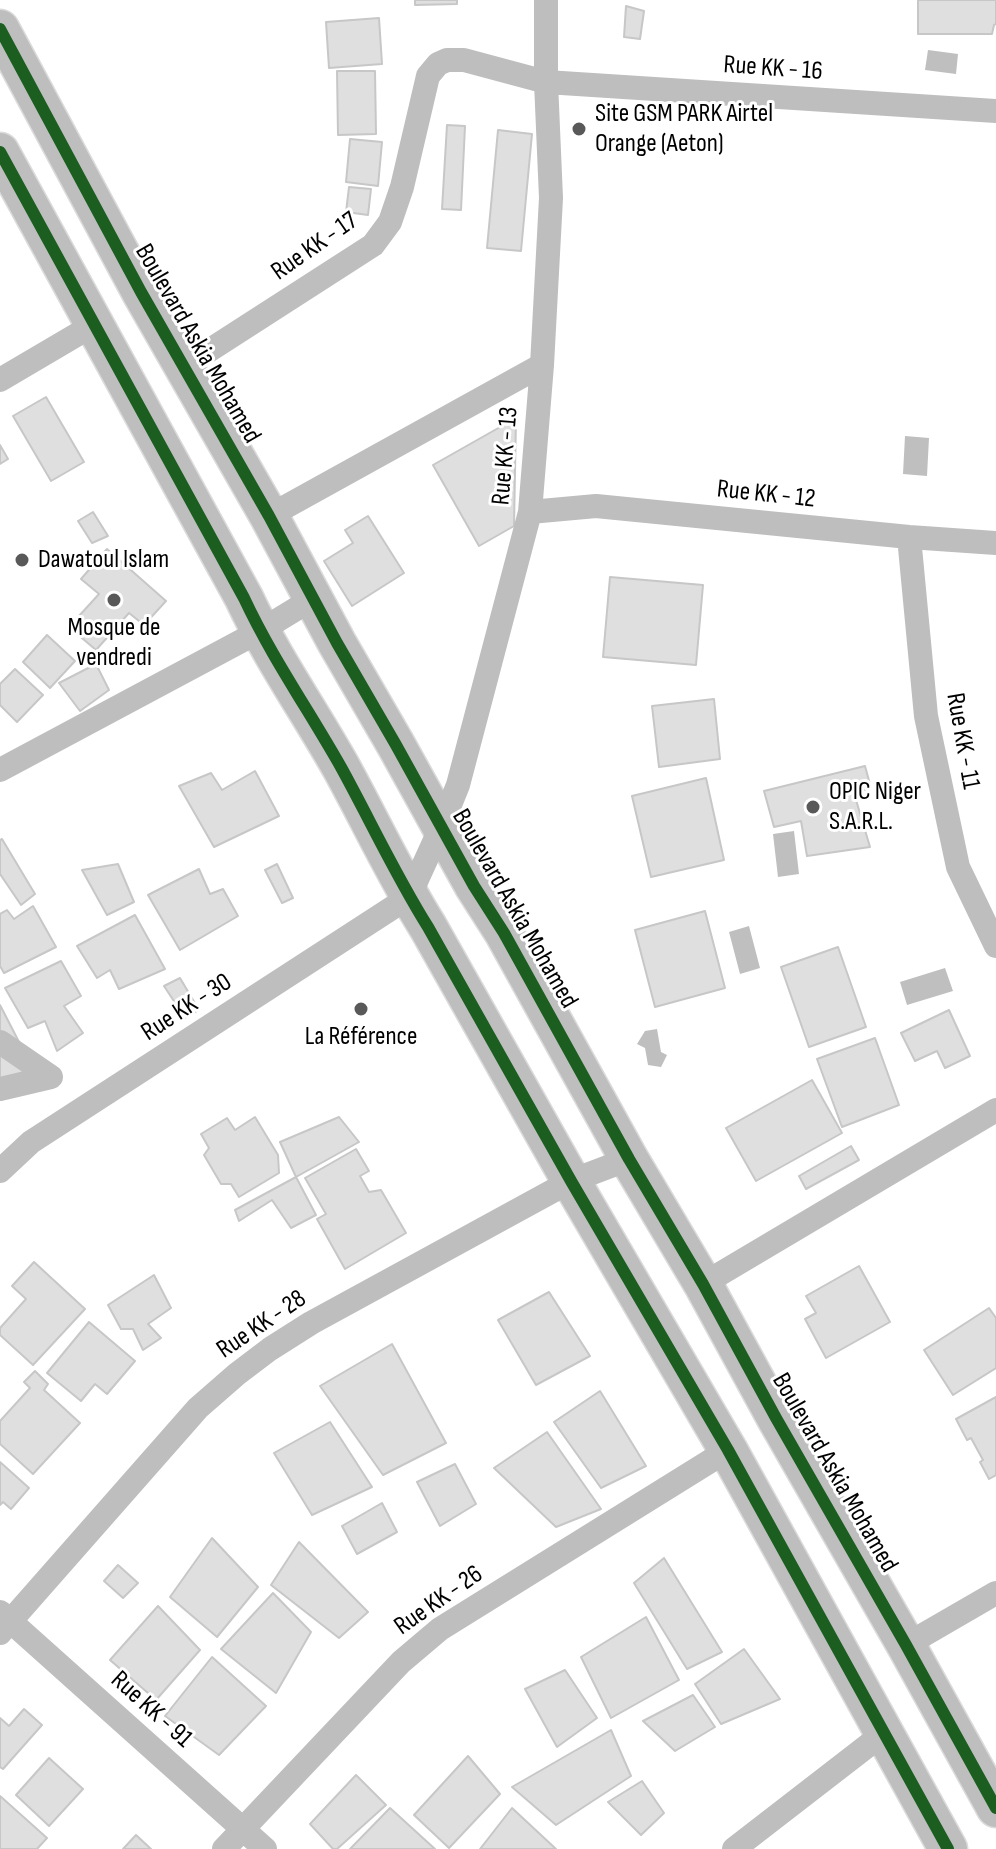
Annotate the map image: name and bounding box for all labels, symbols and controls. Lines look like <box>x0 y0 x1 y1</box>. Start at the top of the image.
street label: Rue KK - 16 <box>722 50 824 88</box>
place label: Site GSM PARK Airtel Orange (Aeton) <box>595 98 773 160</box>
marker: Site GSM PARK Airtel Orange (Aeton) <box>570 120 588 138</box>
street label: Rue KK - 17 <box>266 206 364 288</box>
street label: Boulevard Askia Mohamed <box>127 239 267 449</box>
street label: Rue KK - 13 <box>486 405 526 507</box>
street label: Rue KK - 12 <box>715 474 817 516</box>
place label: Dawatoul Islam <box>38 544 169 576</box>
marker: Dawatoul Islam <box>13 551 31 569</box>
marker: Mosque de vendredi <box>105 591 123 609</box>
place label: Mosque de vendredi <box>67 612 161 674</box>
street label: Rue KK - 11 <box>938 691 986 791</box>
place label: OPIC Niger S.A.R.L. <box>829 776 921 838</box>
marker: OPIC Niger S.A.R.L. <box>804 798 822 816</box>
street label: Boulevard Askia Mohamed <box>444 804 584 1014</box>
street label: Rue KK - 30 <box>136 967 238 1049</box>
marker: La Référence <box>352 1000 370 1018</box>
place label: La Référence <box>305 1021 417 1053</box>
street label: Rue KK - 28 <box>211 1284 313 1366</box>
street label: Boulevard Askia Mohamed <box>764 1368 904 1578</box>
street label: Rue KK - 26 <box>389 1559 489 1643</box>
street label: Rue KK - 91 <box>104 1665 198 1755</box>

